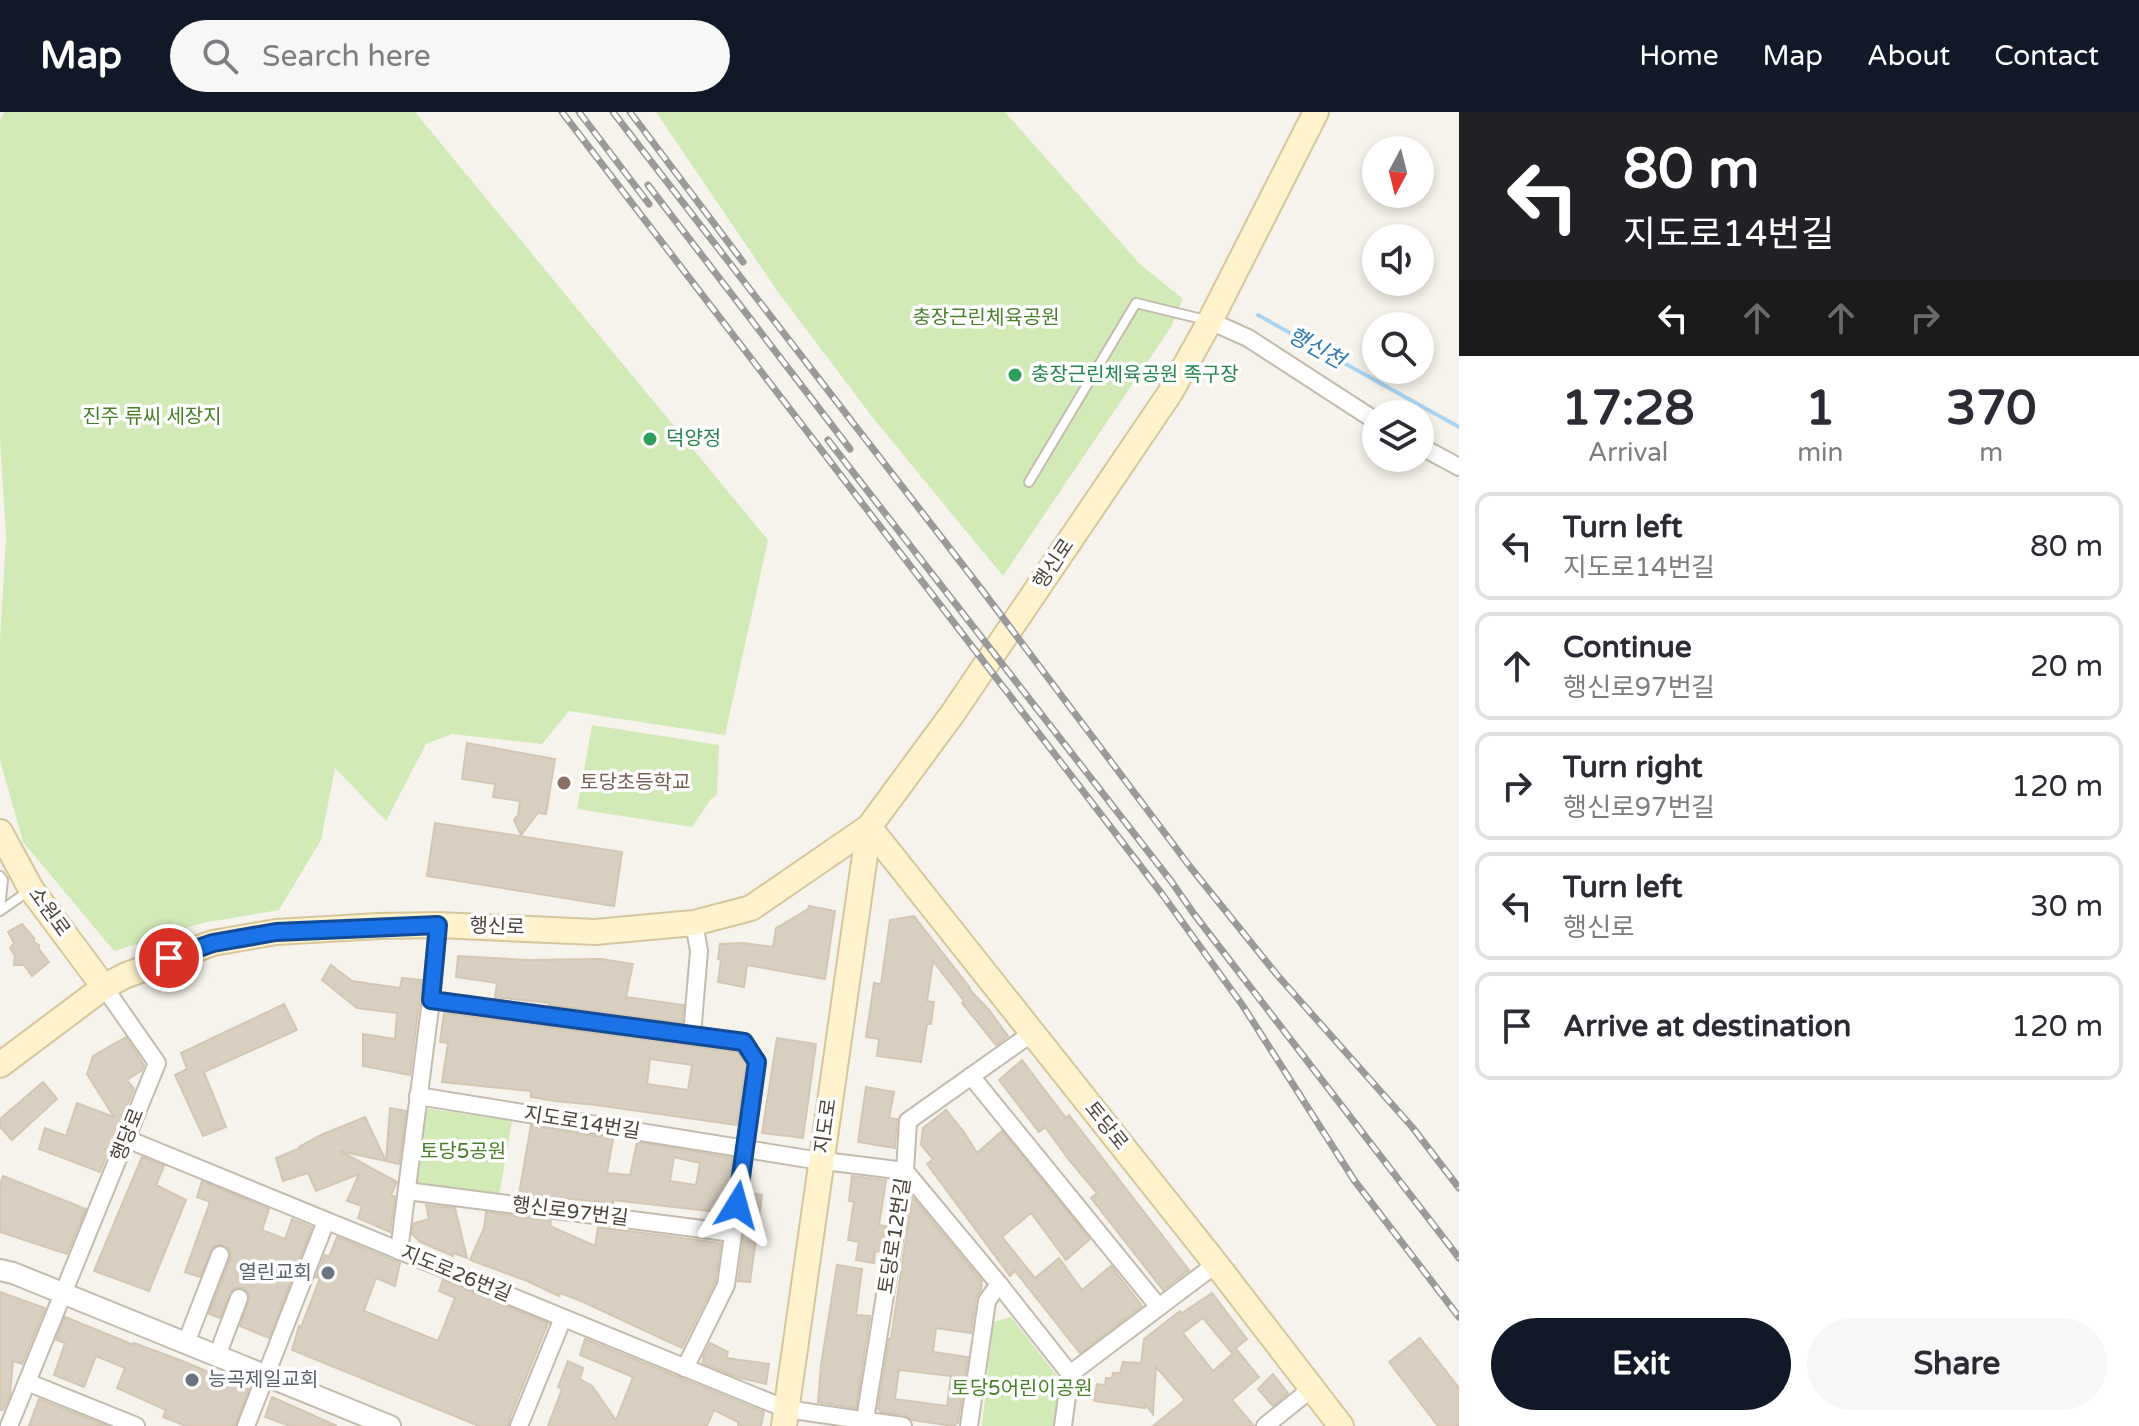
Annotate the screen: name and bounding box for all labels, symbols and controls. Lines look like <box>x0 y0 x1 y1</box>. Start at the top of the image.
search box <box>170 20 730 92</box>
text: Map <box>40 33 122 79</box>
icon: search <box>198 34 242 78</box>
text: Search here <box>262 38 431 75</box>
text: Home <box>1639 39 1719 73</box>
text: Map <box>1763 39 1823 73</box>
text: About <box>1867 39 1950 73</box>
text: Contact <box>1994 39 2099 73</box>
north arrow <box>1362 136 1434 208</box>
map controls <box>1362 136 1434 472</box>
text: 80 m <box>1623 136 1759 203</box>
icon: left <box>1491 144 1595 248</box>
text: 지도로14번길 <box>1623 213 1834 256</box>
button: sound <box>1362 224 1434 296</box>
icon: left <box>1651 296 1695 340</box>
icon: ahead <box>1735 296 1779 340</box>
icon: ahead <box>1819 296 1863 340</box>
icon: right <box>1903 296 1947 340</box>
park label: 충장근린체육공원 <box>912 306 1060 330</box>
button: search <box>1362 312 1434 384</box>
water label: 행신천 <box>1283 322 1351 375</box>
place label: 충장근린체육공원 족구장 <box>1031 363 1239 387</box>
marker: 충장근린체육공원 족구장 <box>1006 366 1024 384</box>
text: 17:28 <box>1562 380 1695 438</box>
text: 1 <box>1805 380 1835 438</box>
text: 370 <box>1946 380 2036 438</box>
button: layers <box>1362 400 1434 472</box>
park label: 진주 류씨 세장지 <box>82 405 222 429</box>
place label: 덕양정 <box>666 427 721 451</box>
marker: 덕양정 <box>641 430 659 448</box>
text: Arrival <box>1588 437 1668 468</box>
text: min <box>1797 437 1843 468</box>
text: m <box>1979 437 2003 468</box>
text: Turn left <box>1563 509 1682 546</box>
icon: left <box>1495 524 1539 568</box>
text: 80 m <box>2030 528 2103 565</box>
street label: 행신로 <box>1029 534 1079 594</box>
text: 지도로14번길 <box>1563 552 1715 583</box>
text: Continue <box>1563 629 1692 666</box>
icon: ahead <box>1495 644 1539 688</box>
text: 20 m <box>2030 648 2103 685</box>
text: 행신로97번길 <box>1563 672 1715 703</box>
text: Turn right <box>1563 749 1703 786</box>
icon: right <box>1495 764 1539 808</box>
text: 120 m <box>2011 768 2103 805</box>
place label: 토당초등학교 <box>580 771 690 795</box>
marker: 토당초등학교 <box>555 774 573 792</box>
text: 행신로97번길 <box>1563 792 1715 823</box>
text: Turn left <box>1563 869 1682 906</box>
street label: 소원로 <box>23 883 75 941</box>
icon: left <box>1495 884 1539 928</box>
text: 30 m <box>2030 888 2103 925</box>
text: 행신로 <box>1563 912 1635 943</box>
street label: 행신로 <box>469 914 525 940</box>
pin <box>135 924 203 992</box>
icon: arrive <box>147 936 191 980</box>
icon: arrive <box>1495 1004 1539 1048</box>
text: Arrive at destination <box>1563 1008 1851 1045</box>
text: 120 m <box>2011 1008 2103 1045</box>
street label: 지도로 <box>810 1097 842 1155</box>
street label: 토당로 <box>1079 1097 1133 1155</box>
street label: 지도로14번길 <box>522 1102 642 1144</box>
street label: 행당로 <box>107 1105 149 1165</box>
park label: 토당5공원 <box>420 1140 506 1164</box>
position arrow <box>695 1163 779 1247</box>
street label: 토당로12번길 <box>874 1176 916 1296</box>
street label: 행신로97번길 <box>510 1193 630 1231</box>
street label: 지도로26번길 <box>397 1241 515 1307</box>
place label: 열린교회 <box>238 1261 312 1285</box>
marker: 열린교회 <box>319 1264 337 1282</box>
button: Exit <box>1491 1318 1791 1410</box>
button: Share <box>1807 1318 2107 1410</box>
place label: 능곡제일교회 <box>208 1368 318 1392</box>
marker: 능곡제일교회 <box>183 1371 201 1389</box>
park label: 토당5어린이공원 <box>951 1377 1093 1401</box>

